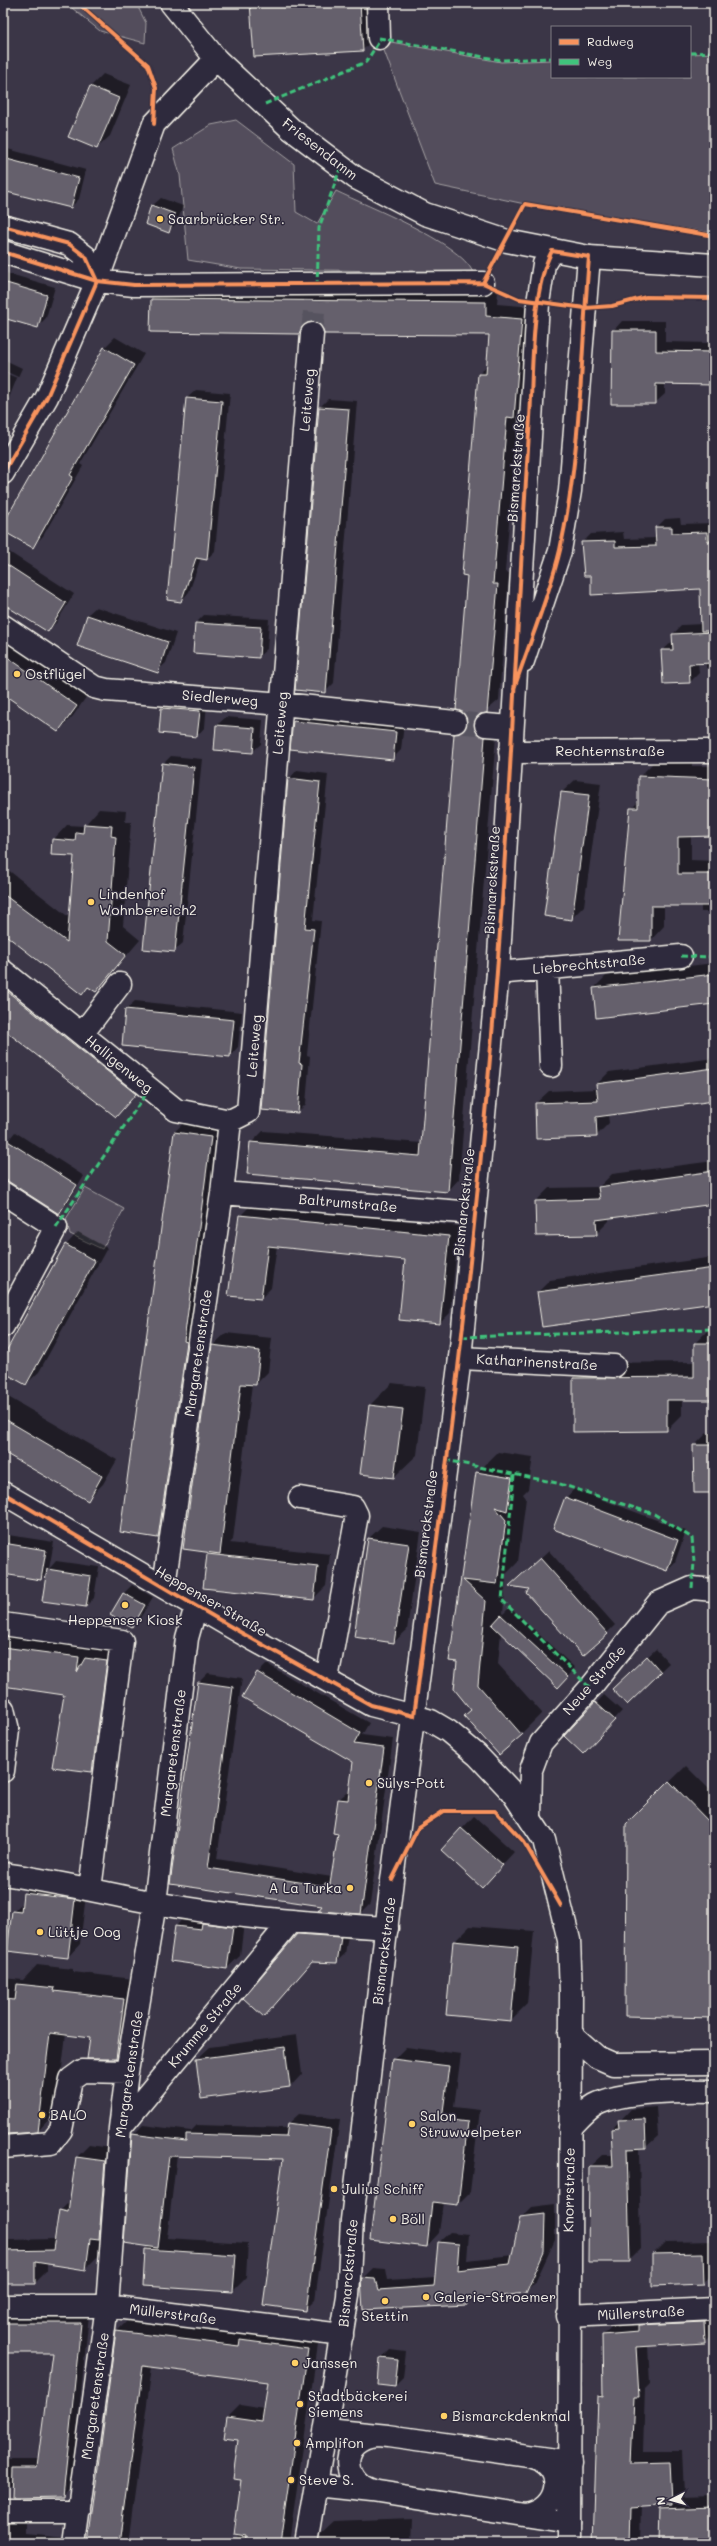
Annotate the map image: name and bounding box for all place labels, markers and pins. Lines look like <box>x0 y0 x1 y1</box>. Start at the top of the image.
place label: Saarbrücker Str. <box>168 209 285 228</box>
marker: Saarbrücker Str. <box>155 214 165 224</box>
place label: Ostflügel <box>25 664 86 683</box>
marker: Ostflügel <box>12 669 22 679</box>
place label: Lindenhof Wohnbereich2 <box>99 884 197 919</box>
marker: Lindenhof Wohnbereich2 <box>86 897 96 907</box>
marker: Heppenser Kiosk <box>120 1600 130 1610</box>
place label: Heppenser Kiosk <box>68 1610 182 1629</box>
place label: Sülys-Pott <box>377 1773 445 1792</box>
marker: Sülys-Pott <box>364 1778 374 1788</box>
place label: A La Turka <box>269 1878 342 1897</box>
marker: A La Turka <box>345 1883 355 1893</box>
place label: Lüttje Oog <box>48 1922 121 1941</box>
marker: Lüttje Oog <box>35 1927 45 1937</box>
place label: BALO <box>50 2105 87 2124</box>
place label: Salon Struwwelpeter <box>420 2106 522 2141</box>
marker: BALO <box>37 2110 47 2120</box>
marker: Salon Struwwelpeter <box>407 2119 417 2129</box>
place label: Julius Schiff <box>342 2179 424 2198</box>
marker: Julius Schiff <box>329 2184 339 2194</box>
place label: Böll <box>401 2209 425 2228</box>
marker: Böll <box>388 2214 398 2224</box>
place label: Galerie-Stroemer <box>434 2287 556 2306</box>
marker: Galerie-Stroemer <box>421 2292 431 2302</box>
marker: Stettin <box>380 2296 390 2306</box>
place label: Stettin <box>361 2306 409 2325</box>
place label: Janssen <box>303 2353 357 2372</box>
marker: Janssen <box>290 2358 300 2368</box>
place label: Stadtbäckerei Siemens <box>308 2386 408 2421</box>
marker: Stadtbäckerei Siemens <box>295 2399 305 2409</box>
place label: Bismarckdenkmal <box>452 2406 570 2425</box>
marker: Bismarckdenkmal <box>439 2411 449 2421</box>
place label: Amplifon <box>305 2433 364 2452</box>
marker: Amplifon <box>292 2438 302 2448</box>
place label: Steve S. <box>299 2470 354 2489</box>
marker: Steve S. <box>286 2475 296 2485</box>

